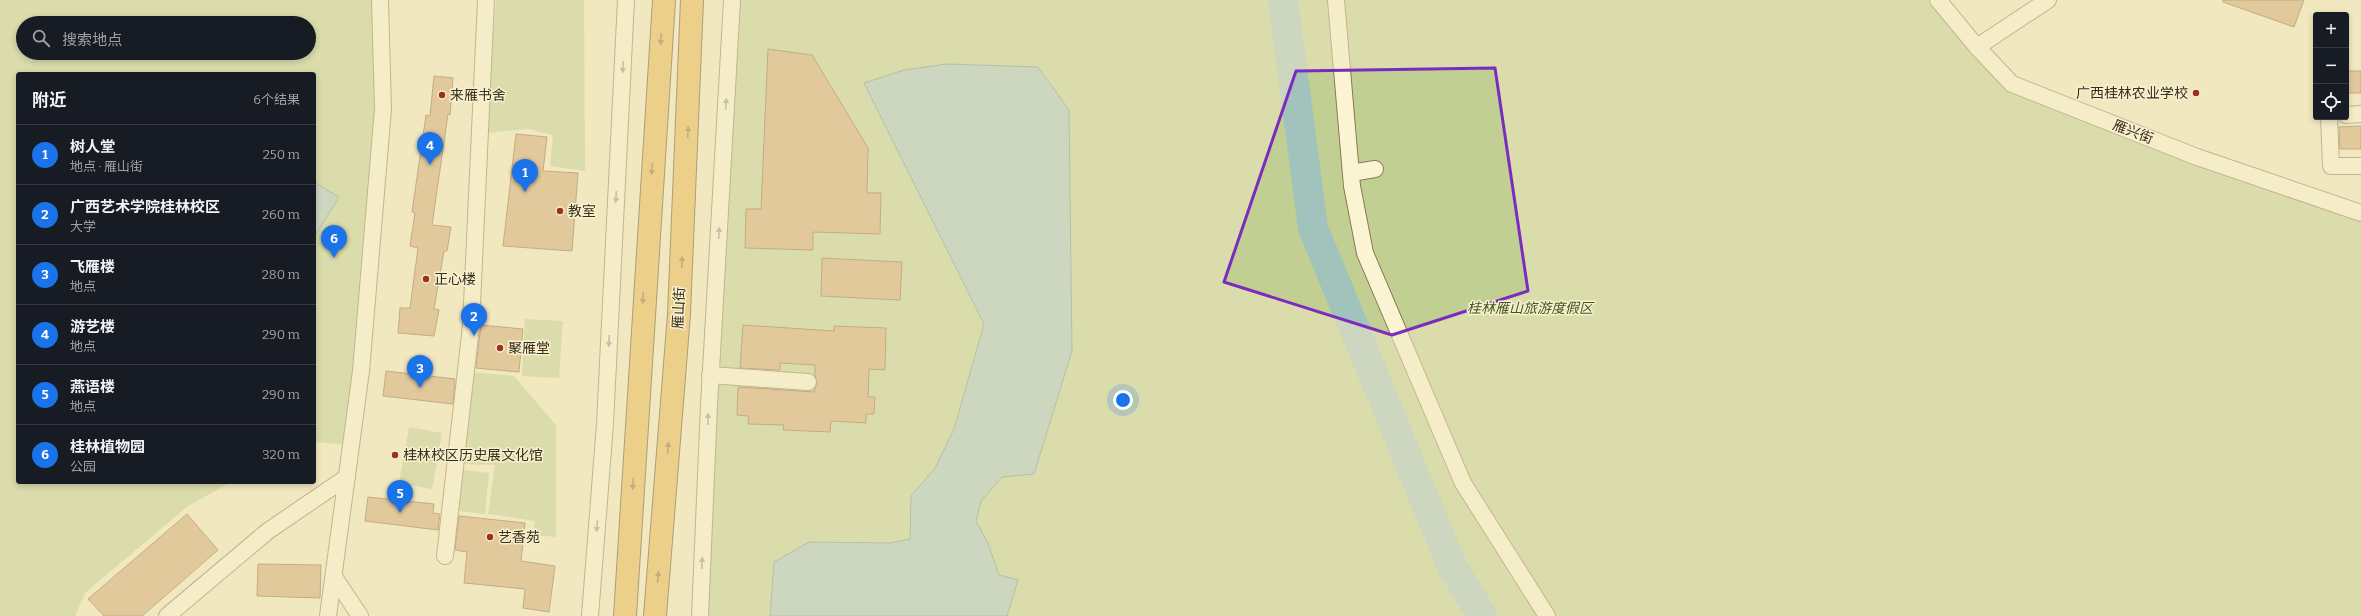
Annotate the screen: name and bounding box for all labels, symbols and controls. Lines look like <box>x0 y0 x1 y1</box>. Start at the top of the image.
map controls <box>2313 12 2349 120</box>
button: + <box>2313 12 2349 48</box>
search box <box>16 16 316 60</box>
icon: search <box>30 27 52 49</box>
text: 搜索地点 <box>62 31 122 49</box>
one-way arrow <box>658 33 665 45</box>
button: − <box>2313 48 2349 84</box>
one-way arrow <box>619 61 626 73</box>
button: locate <box>2313 84 2349 120</box>
place label: 广西桂林农业学校 <box>2076 85 2188 102</box>
place label: 来雁书舍 <box>450 87 506 104</box>
marker: 广西桂林农业学校 <box>2191 88 2201 98</box>
text: 附近 <box>32 90 66 111</box>
marker: 来雁书舍 <box>437 90 447 100</box>
text: 6个结果 <box>253 92 300 107</box>
one-way arrow <box>723 98 730 110</box>
street label: 雁兴街 <box>2110 117 2156 147</box>
one-way arrow <box>685 125 691 138</box>
pin: 4 <box>417 132 443 165</box>
text: 树人堂 <box>70 138 115 156</box>
text: 1 <box>42 147 48 162</box>
text: 250 m <box>263 147 300 162</box>
text: 地点 · 雁山街 <box>70 159 143 174</box>
pin: 1 <box>512 159 538 192</box>
one-way arrow <box>649 163 656 175</box>
one-way arrow <box>613 191 619 204</box>
text: 广西艺术学院桂林校区 <box>70 198 220 216</box>
place label: 教室 <box>568 203 596 220</box>
marker: 教室 <box>555 206 565 216</box>
text: 2 <box>41 207 49 222</box>
text: 260 m <box>262 207 300 222</box>
text: 大学 <box>70 219 96 234</box>
pin: 6 <box>321 225 347 258</box>
one-way arrow <box>715 227 722 240</box>
one-way arrow <box>678 256 685 268</box>
text: 飞雁楼 <box>70 258 115 276</box>
text: 3 <box>41 267 49 282</box>
text: 280 m <box>262 267 300 282</box>
place label: 正心楼 <box>434 271 476 288</box>
marker: 正心楼 <box>421 274 431 284</box>
text: 地点 <box>70 279 96 294</box>
street label: 雁山街 <box>669 287 689 329</box>
one-way arrow <box>640 292 647 304</box>
park label: 桂林雁山旅游度假区 <box>1467 300 1595 317</box>
pin: 2 <box>461 303 487 336</box>
text: 游艺楼 <box>70 318 115 336</box>
text: 4 <box>41 327 49 342</box>
text: 290 m <box>262 327 300 342</box>
one-way arrow <box>606 335 612 348</box>
text: 地点 <box>70 339 96 354</box>
place label: 聚雁堂 <box>508 340 550 357</box>
marker: 聚雁堂 <box>495 343 505 353</box>
pin: 3 <box>407 355 433 388</box>
text: 燕语楼 <box>70 378 115 396</box>
text: 5 <box>41 387 49 402</box>
text: 290 m <box>262 387 300 402</box>
your location <box>1113 390 1133 410</box>
text: 地点 <box>70 399 96 414</box>
one-way arrow <box>705 412 711 425</box>
text: 桂林植物园 <box>70 438 145 456</box>
one-way arrow <box>665 442 672 454</box>
text: 6 <box>41 447 49 462</box>
text: 320 m <box>262 447 300 462</box>
place label: 桂林校区历史展文化馆 <box>403 447 543 464</box>
marker: 桂林校区历史展文化馆 <box>390 450 400 460</box>
text: 公园 <box>70 459 96 474</box>
one-way arrow <box>629 478 636 490</box>
pin: 5 <box>387 480 413 513</box>
one-way arrow <box>593 520 600 532</box>
place label: 艺香苑 <box>498 529 540 546</box>
marker: 艺香苑 <box>485 532 495 542</box>
one-way arrow <box>699 557 706 569</box>
one-way arrow <box>654 571 661 583</box>

